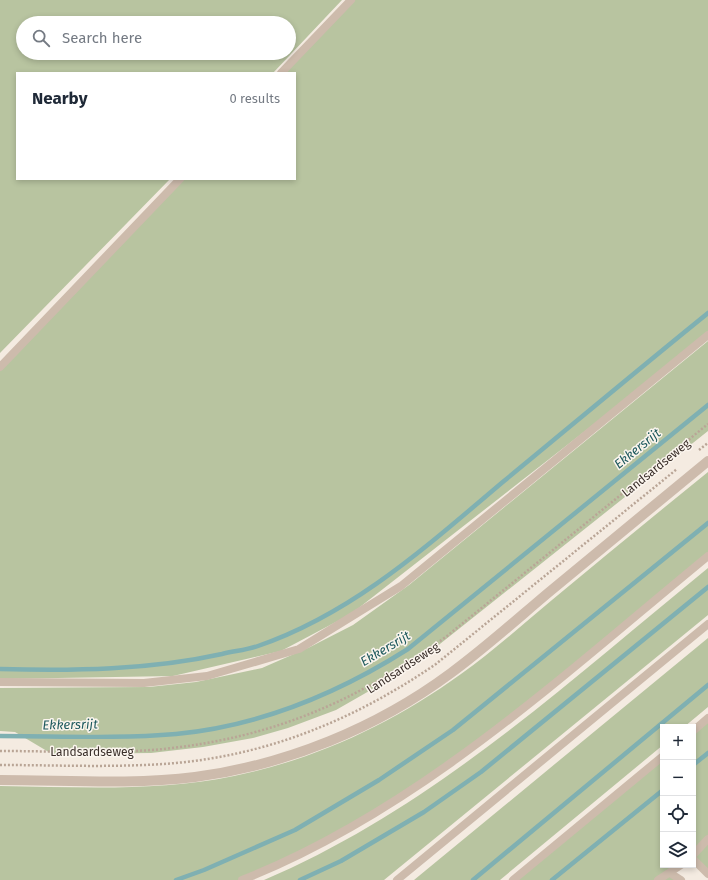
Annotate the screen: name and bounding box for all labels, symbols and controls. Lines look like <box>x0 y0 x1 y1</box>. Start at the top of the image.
search box <box>16 16 296 60</box>
icon: search <box>30 27 52 49</box>
text: Search here <box>62 29 142 47</box>
text: Nearby <box>32 88 87 109</box>
text: 0 results <box>229 91 280 106</box>
water label: Ekkersrijt <box>611 425 664 472</box>
street label: Landsardseweg <box>619 436 693 500</box>
water label: Ekkersrijt <box>358 628 413 669</box>
street label: Landsardseweg <box>364 639 442 697</box>
water label: Ekkersrijt <box>42 717 98 732</box>
map controls <box>660 724 696 868</box>
button: + <box>660 724 696 760</box>
street label: Landsardseweg <box>50 745 135 759</box>
button: − <box>660 760 696 796</box>
button: locate <box>660 796 696 832</box>
button: layers <box>660 832 696 868</box>

